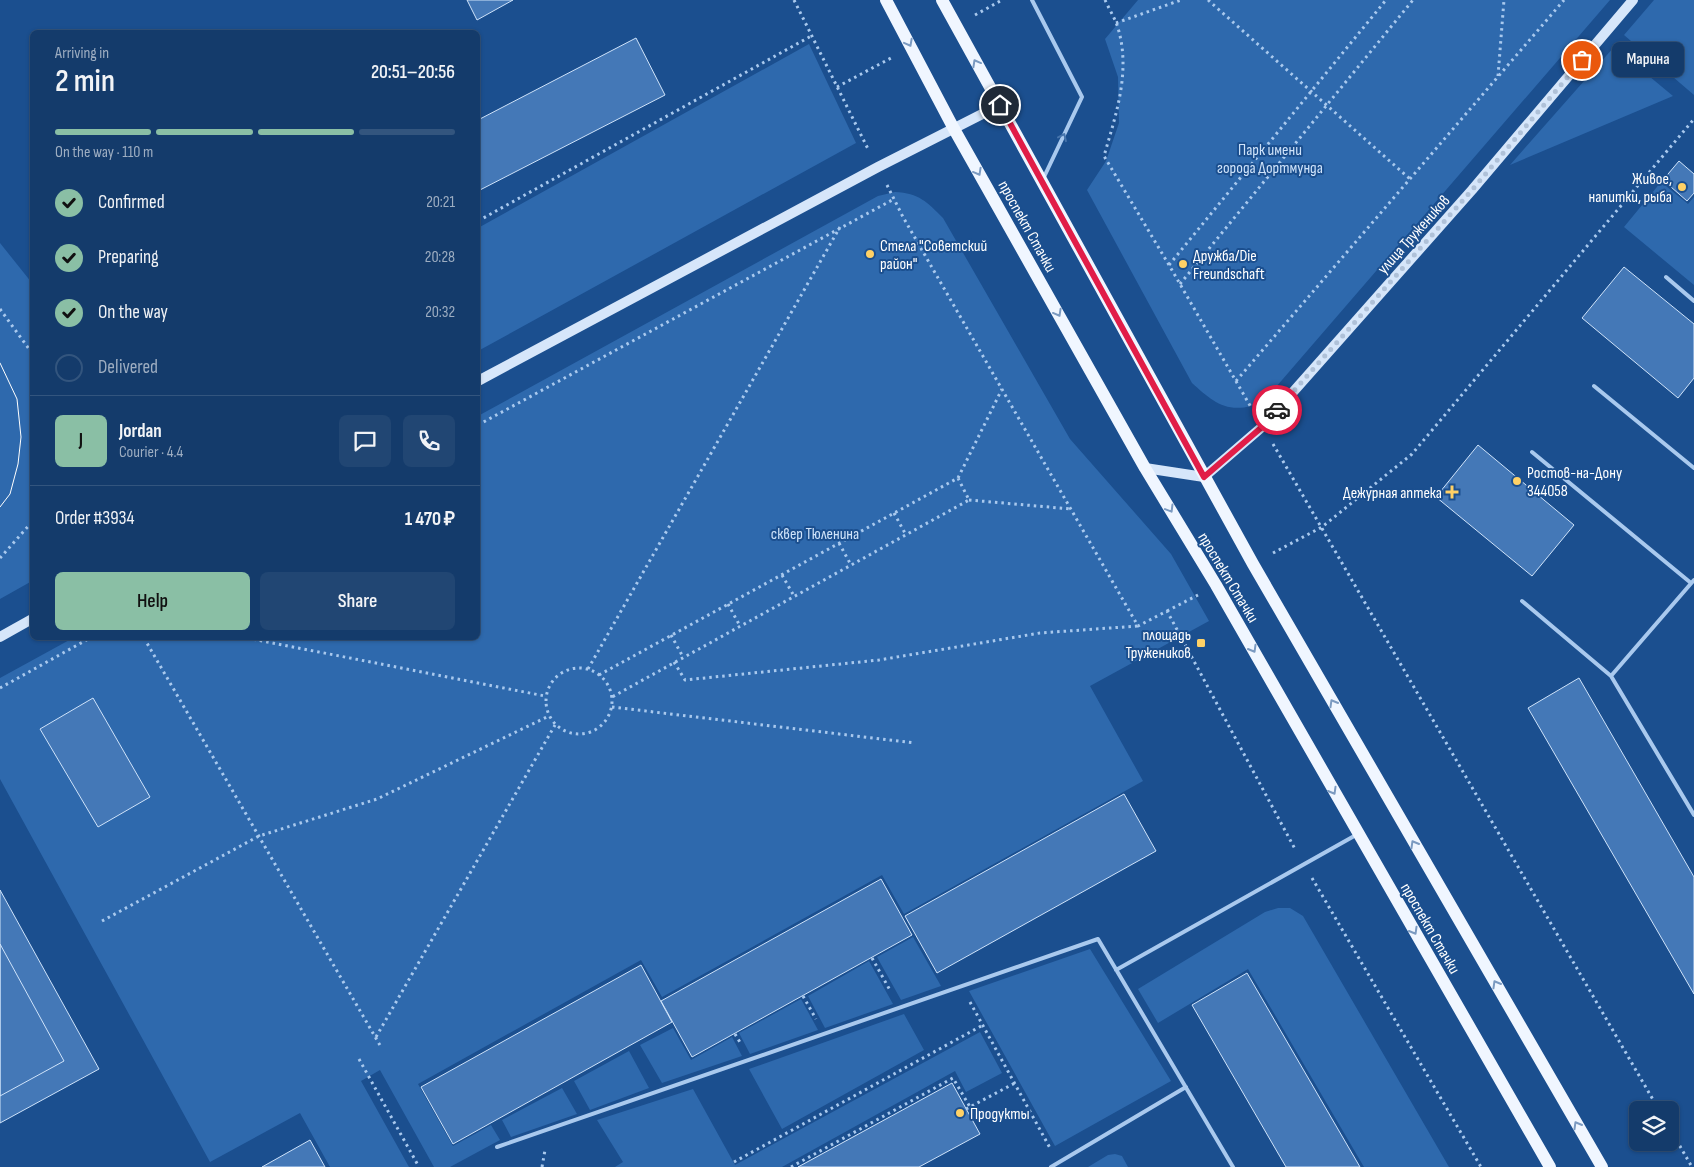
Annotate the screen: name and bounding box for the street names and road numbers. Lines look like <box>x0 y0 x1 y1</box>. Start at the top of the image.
street label: проспект Стачки <box>994 178 1060 276</box>
street label: улица Тружеников <box>1374 192 1454 278</box>
street label: проспект Стачки <box>1193 529 1262 626</box>
street label: проспект Стачки <box>1396 880 1463 978</box>

